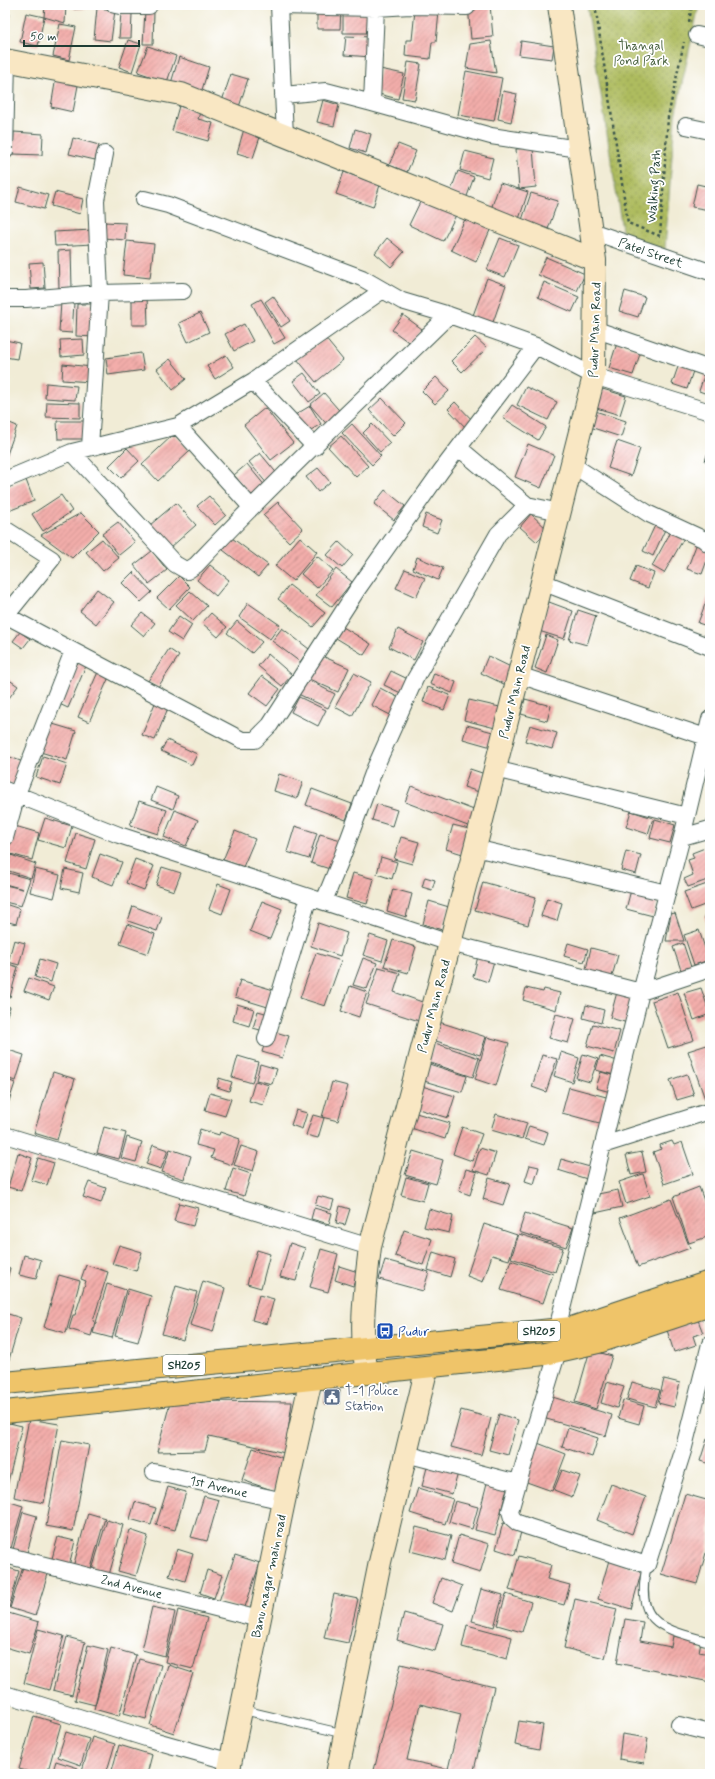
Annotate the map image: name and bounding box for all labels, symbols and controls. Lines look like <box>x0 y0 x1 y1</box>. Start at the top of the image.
scale bar <box>24 22 139 48</box>
text: 50 m <box>30 29 57 45</box>
park label: Thangal Pond Park <box>613 38 669 70</box>
street label: Walking Path <box>643 149 668 223</box>
street label: Patel Street <box>616 234 686 273</box>
street label: Pudur Main Road <box>585 282 606 378</box>
street label: Pudur Main Road <box>496 644 535 741</box>
street label: Pudur Main Road <box>414 958 455 1055</box>
bus stop icon: Pudur <box>375 1321 395 1341</box>
road number: SH205 <box>518 1321 560 1341</box>
place label: Pudur <box>398 1324 430 1341</box>
road number: SH205 <box>163 1355 205 1375</box>
place label: T-1 Police Station <box>345 1383 399 1415</box>
public building icon: T-1 Police Station <box>322 1387 342 1407</box>
street label: 1st Avenue <box>188 1473 249 1502</box>
street label: Banu nagar main road <box>248 1513 291 1640</box>
street label: 2nd Avenue <box>99 1572 164 1603</box>

